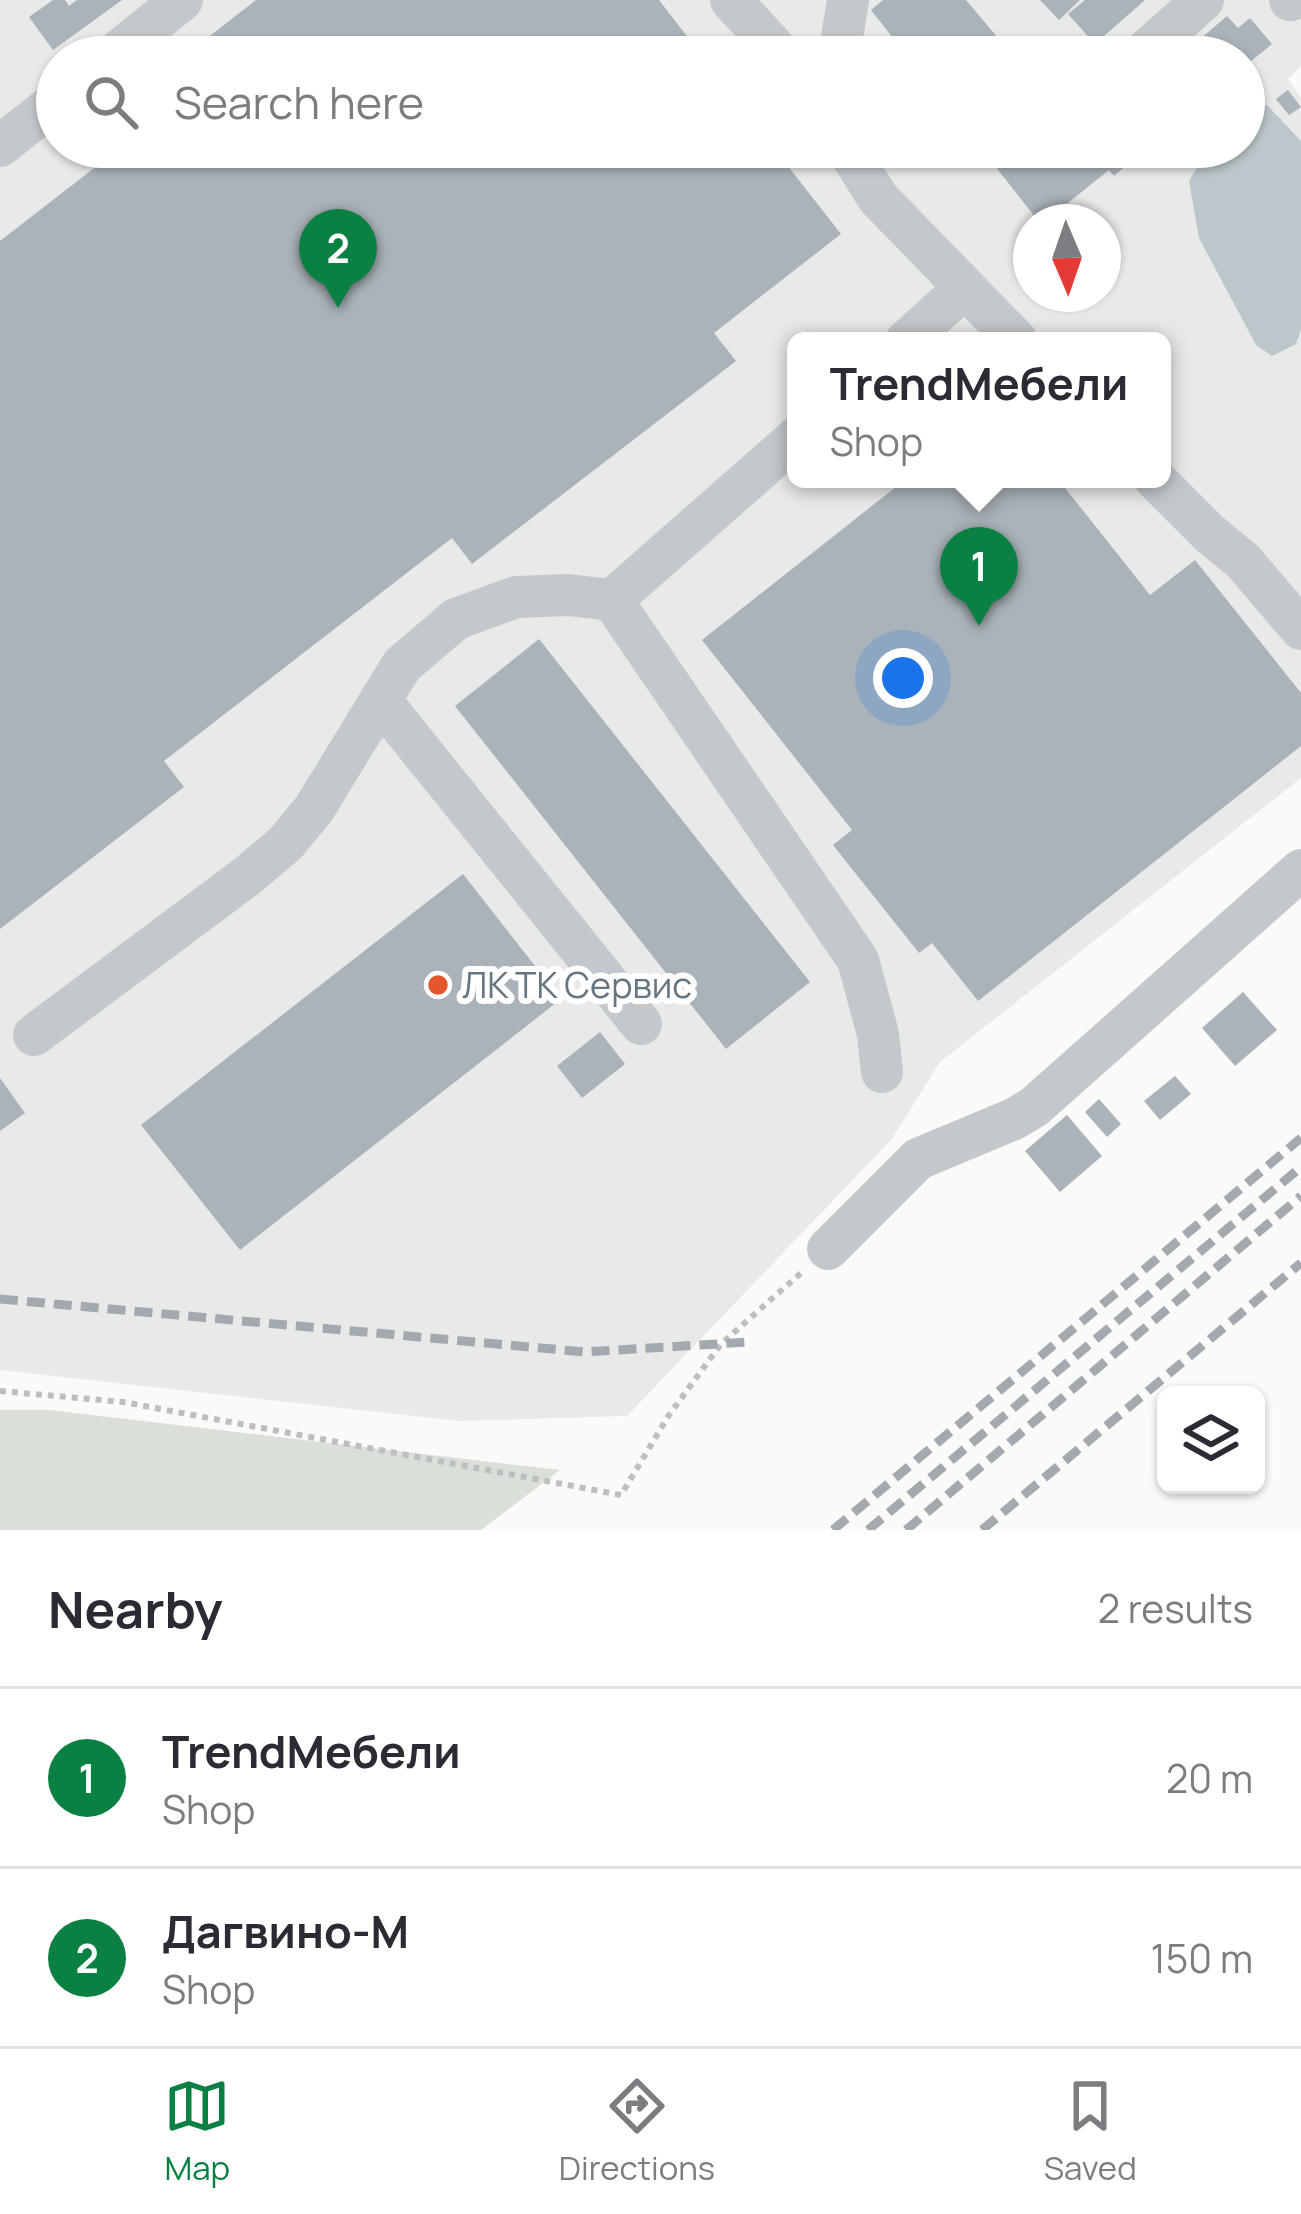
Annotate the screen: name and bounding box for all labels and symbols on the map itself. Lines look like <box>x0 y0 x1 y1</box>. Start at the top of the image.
north arrow <box>1013 204 1121 312</box>
pin: 2 <box>299 209 377 308</box>
pin: 1 <box>940 527 1018 626</box>
your location <box>873 648 933 708</box>
place label: ЛК ТК Сервис <box>462 960 692 1009</box>
marker: ЛК ТК Сервис <box>425 972 451 998</box>

